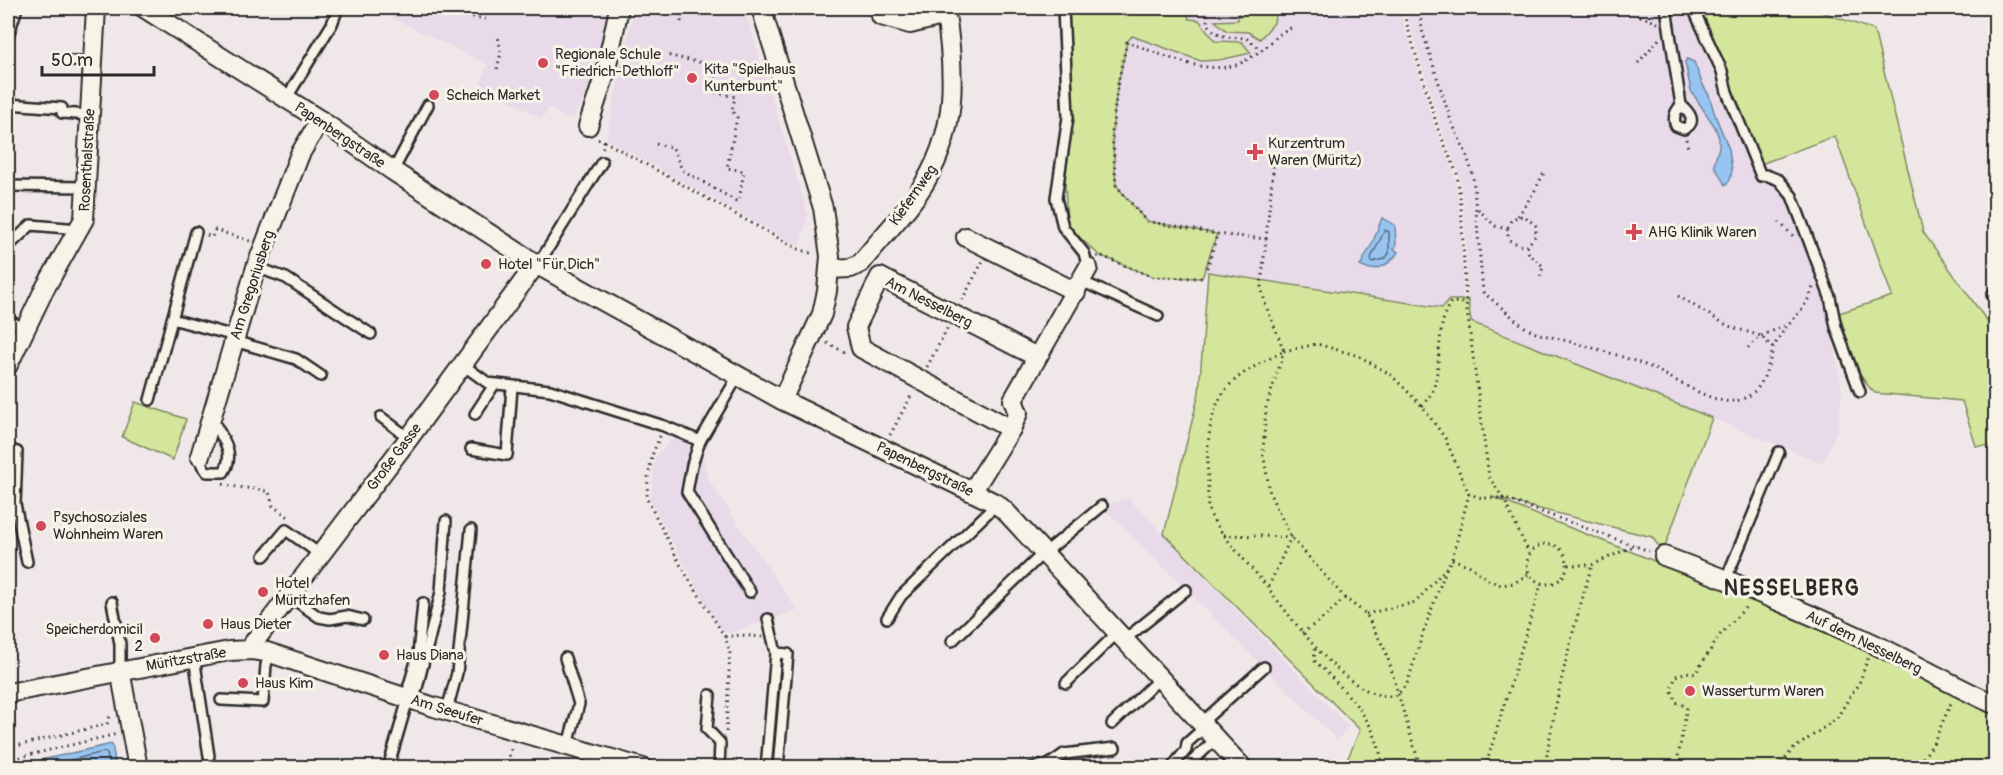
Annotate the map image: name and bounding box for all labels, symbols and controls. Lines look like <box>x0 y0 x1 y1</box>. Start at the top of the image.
scale bar <box>42 39 154 77</box>
place label: Regionale Schule "Friedrich-Dethloff" <box>555 45 679 81</box>
text: 50 m <box>51 49 93 72</box>
marker: Regionale Schule "Friedrich-Dethloff" <box>536 56 550 70</box>
place label: Kita "Spielhaus Kunterbunt" <box>704 60 796 96</box>
marker: Kita "Spielhaus Kunterbunt" <box>685 71 699 85</box>
place label: Scheich Market <box>446 86 541 105</box>
marker: Scheich Market <box>427 88 441 102</box>
street label: Papenbergstraße <box>291 98 389 173</box>
street label: Rosenthalstraße <box>75 107 100 212</box>
place label: Kurzentrum Waren (Müritz) <box>1268 134 1362 170</box>
marker: Kurzentrum Waren (Müritz) <box>1246 143 1264 161</box>
street label: Kiefernweg <box>885 161 941 230</box>
marker: AHG Klinik Waren <box>1625 223 1643 241</box>
place label: AHG Klinik Waren <box>1648 223 1757 242</box>
street label: Am Gregoriusberg <box>226 228 279 342</box>
place label: Hotel "Für Dich" <box>498 255 600 274</box>
marker: Hotel "Für Dich" <box>479 257 493 271</box>
street label: Am Nesselberg <box>882 272 976 333</box>
street label: Große Gasse <box>363 419 426 495</box>
street label: Papenbergstraße <box>873 438 977 501</box>
place label: Psychosoziales Wohnheim Waren <box>53 508 163 544</box>
marker: Psychosoziales Wohnheim Waren <box>34 519 48 533</box>
place label: Hotel Müritzhafen <box>275 574 350 610</box>
district label: NESSELBERG <box>1724 575 1860 602</box>
marker: Hotel Müritzhafen <box>256 585 270 599</box>
street label: Auf dem Nesselberg <box>1803 606 1925 679</box>
place label: Haus Dieter <box>220 615 293 634</box>
marker: Haus Dieter <box>201 617 215 631</box>
place label: Speicherdomicil 2 <box>45 620 143 656</box>
marker: Speicherdomicil 2 <box>148 631 162 645</box>
street label: Müritzstraße <box>144 643 228 676</box>
place label: Haus Diana <box>396 646 464 665</box>
marker: Haus Diana <box>377 648 391 662</box>
place label: Haus Kim <box>255 674 313 693</box>
marker: Haus Kim <box>236 676 250 690</box>
place label: Wasserturm Waren <box>1702 682 1824 701</box>
marker: Wasserturm Waren <box>1683 684 1697 698</box>
street label: Am Seeufer <box>408 690 486 731</box>

